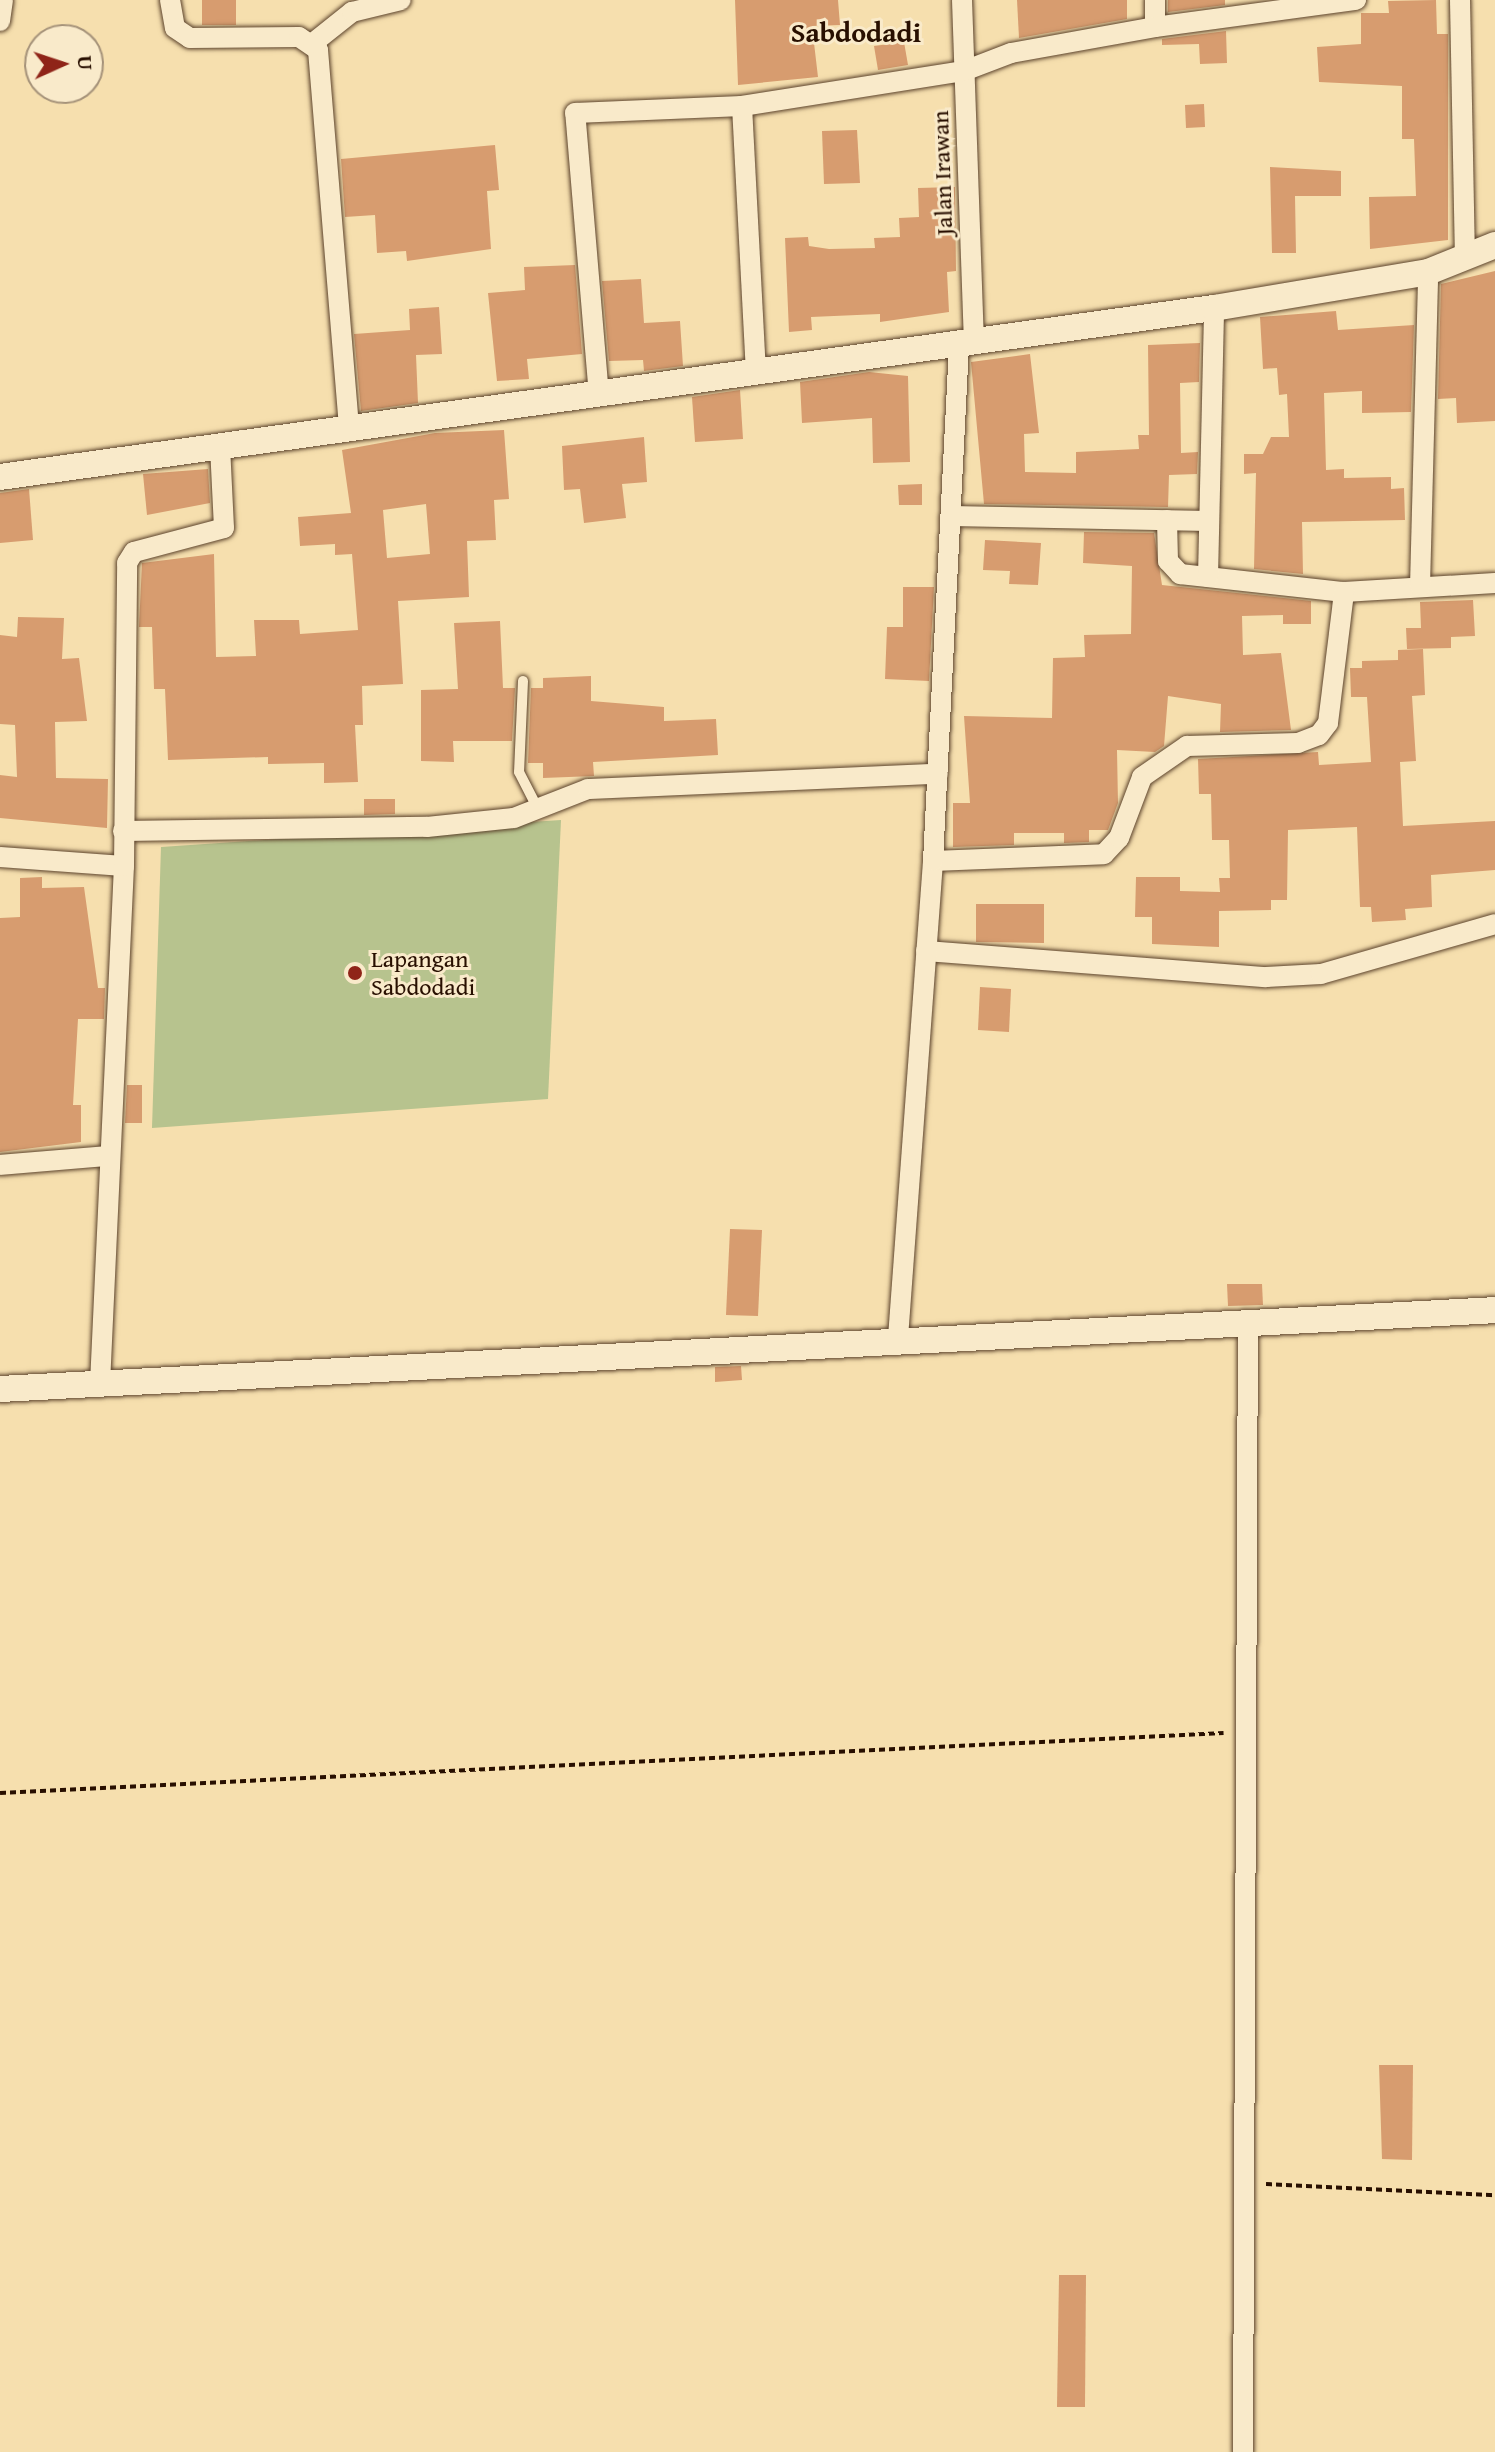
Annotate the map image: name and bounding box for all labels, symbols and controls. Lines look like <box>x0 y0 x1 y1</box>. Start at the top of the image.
district label: Sabdodadi <box>791 15 921 49</box>
north arrow <box>24 24 104 104</box>
text: U <box>70 55 102 71</box>
street label: Jalan Irawan <box>925 110 959 236</box>
place label: Lapangan Sabdodadi <box>371 945 475 1001</box>
marker: Lapangan Sabdodadi <box>346 964 364 982</box>

